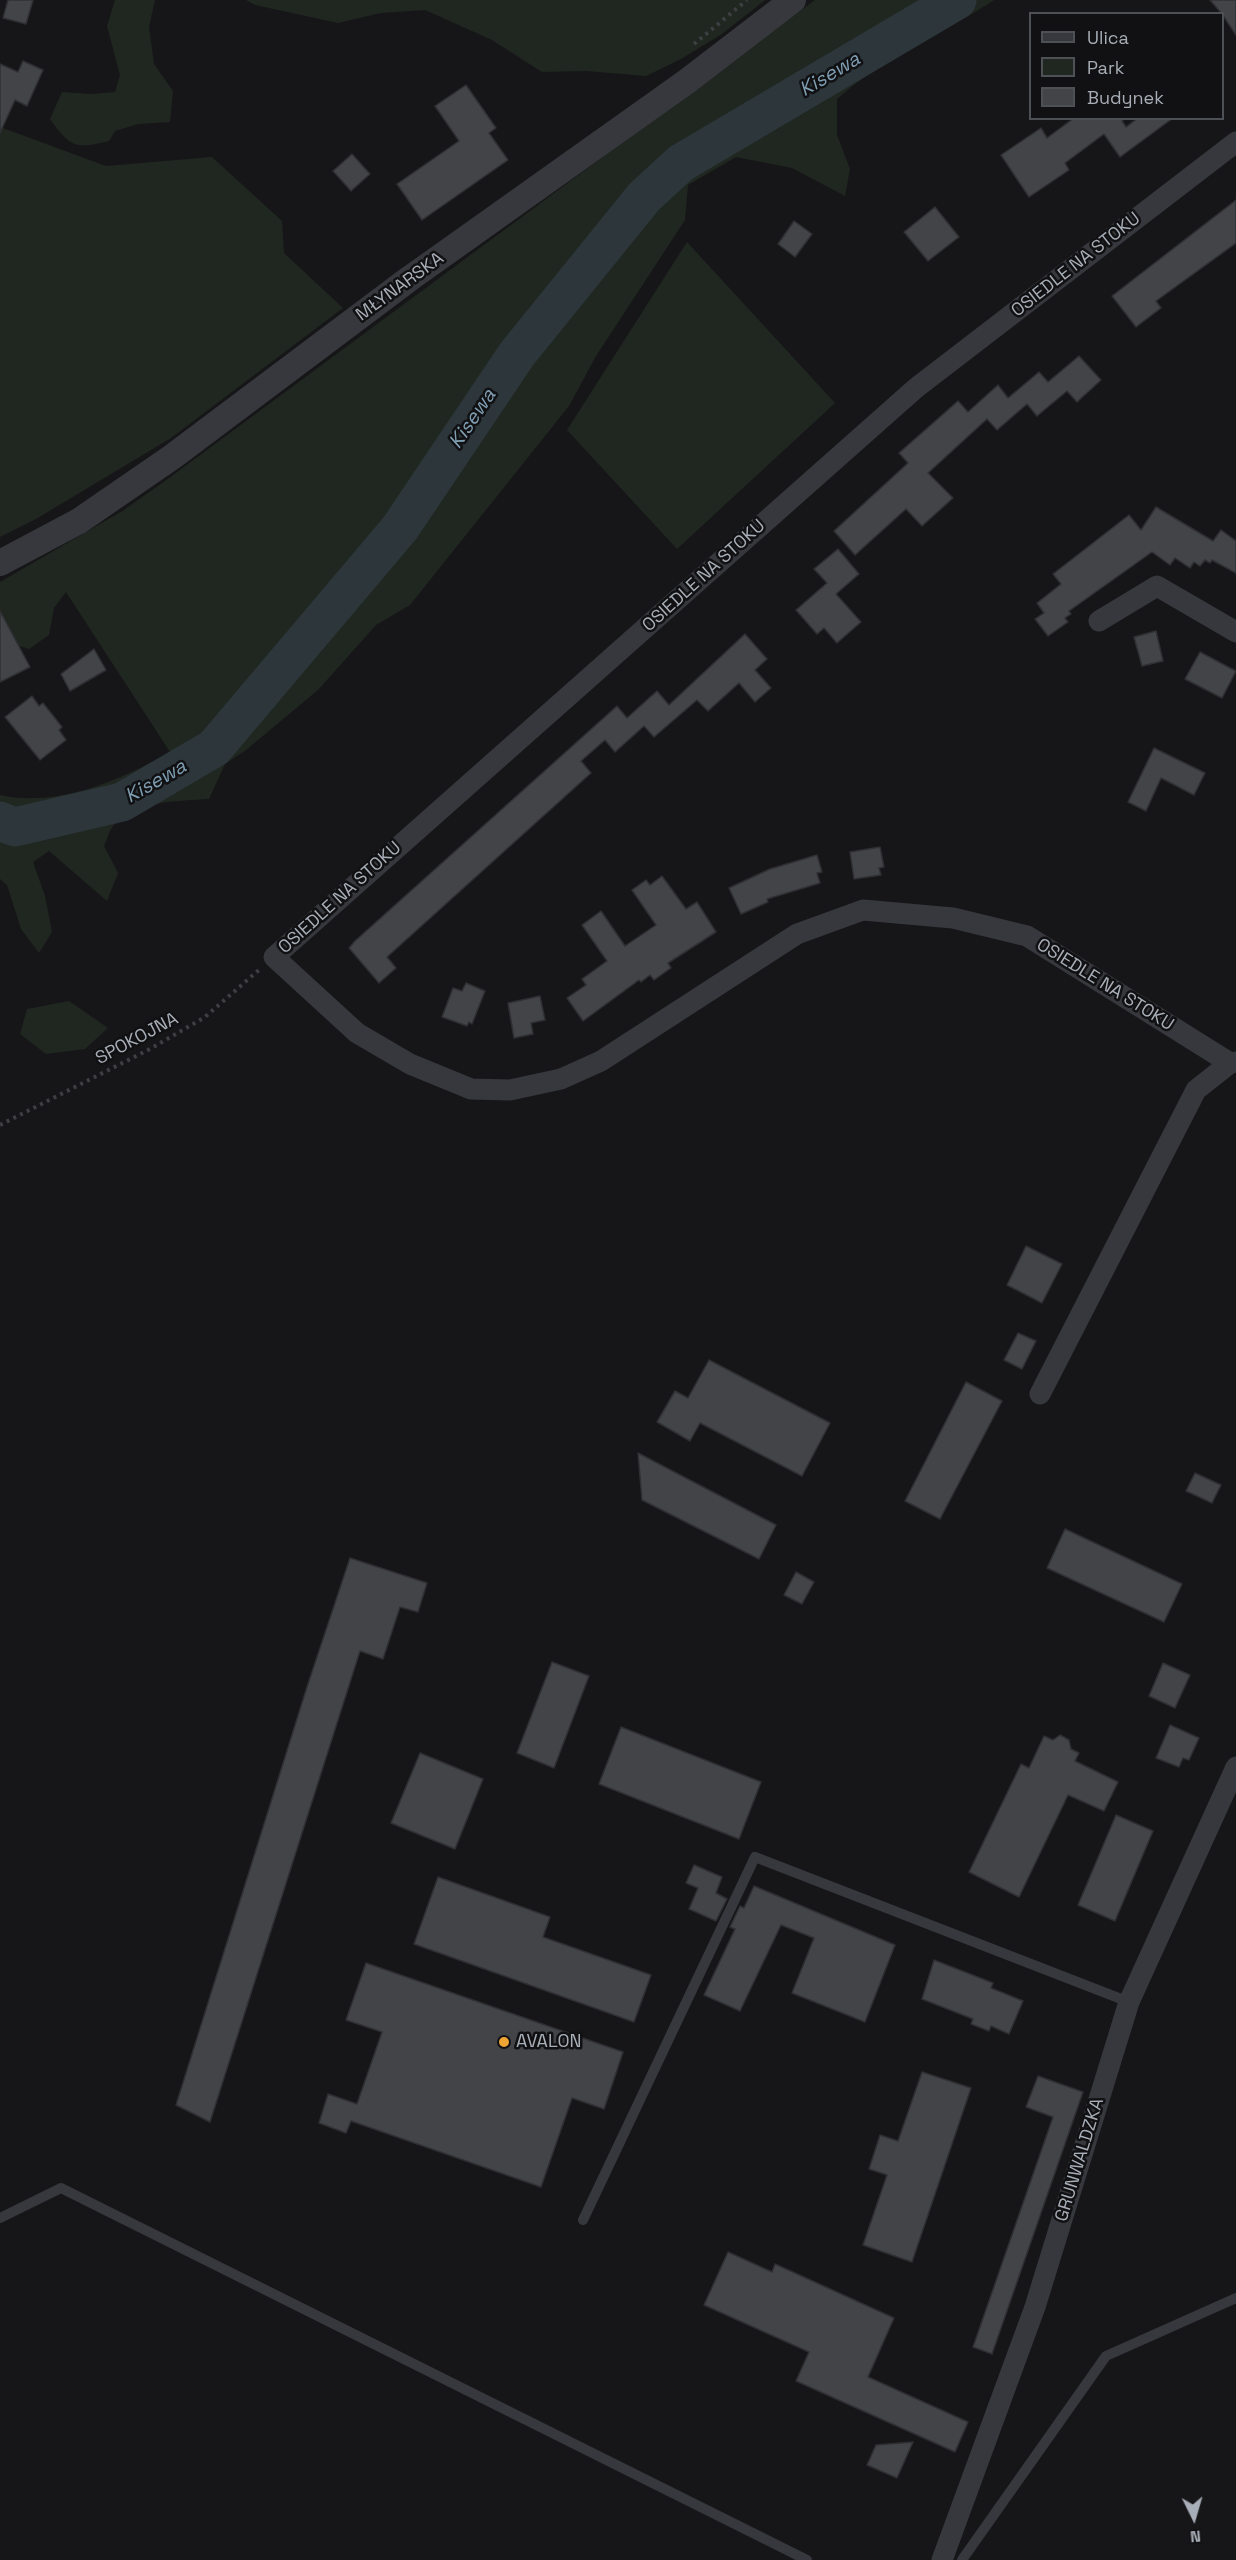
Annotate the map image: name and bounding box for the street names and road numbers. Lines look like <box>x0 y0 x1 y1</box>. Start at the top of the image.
street label: OSIEDLE NA STOKU <box>1007 208 1145 322</box>
street label: MŁYNARSKA <box>352 248 448 326</box>
street label: OSIEDLE NA STOKU <box>638 515 770 637</box>
street label: OSIEDLE NA STOKU <box>274 837 406 959</box>
street label: OSIEDLE NA STOKU <box>1032 934 1178 1036</box>
street label: SPOKOJNA <box>92 1008 182 1070</box>
street label: GRUNWALDZKA <box>1051 2096 1109 2224</box>

